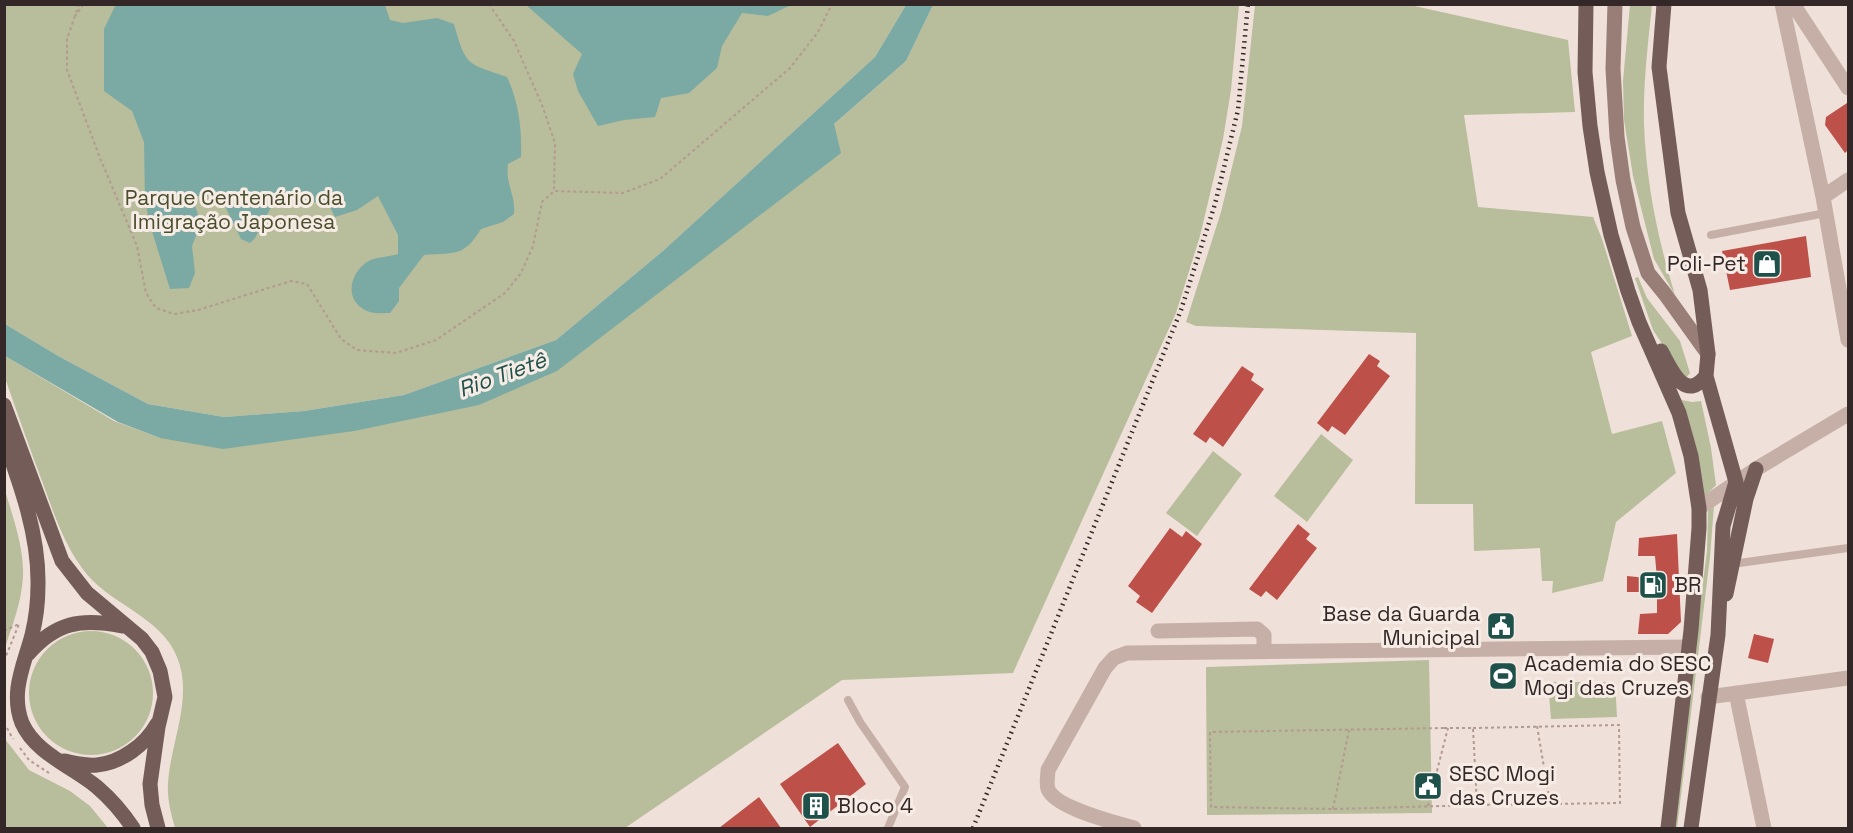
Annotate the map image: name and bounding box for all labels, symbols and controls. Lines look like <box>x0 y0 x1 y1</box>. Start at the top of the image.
park label: Parque Centenário da Imigração Japonesa <box>125 184 343 235</box>
shop icon: Poli-Pet <box>1751 248 1783 280</box>
place label: Poli-Pet <box>1667 250 1746 277</box>
water label: Rio Tietê <box>454 345 551 403</box>
fuel station icon: BR <box>1637 569 1669 601</box>
place label: BR <box>1674 571 1701 598</box>
place label: Base da Guarda Municipal <box>1322 600 1480 651</box>
public building icon: Base da Guarda Municipal <box>1485 610 1517 642</box>
place label: Academia do SESC Mogi das Cruzes <box>1524 650 1711 701</box>
sports icon: Academia do SESC Mogi das Cruzes <box>1487 660 1519 692</box>
place label: SESC Mogi das Cruzes <box>1449 760 1559 811</box>
public building icon: SESC Mogi das Cruzes <box>1412 770 1444 802</box>
building icon: Bloco 4 <box>800 790 832 822</box>
place label: Bloco 4 <box>837 792 913 819</box>

